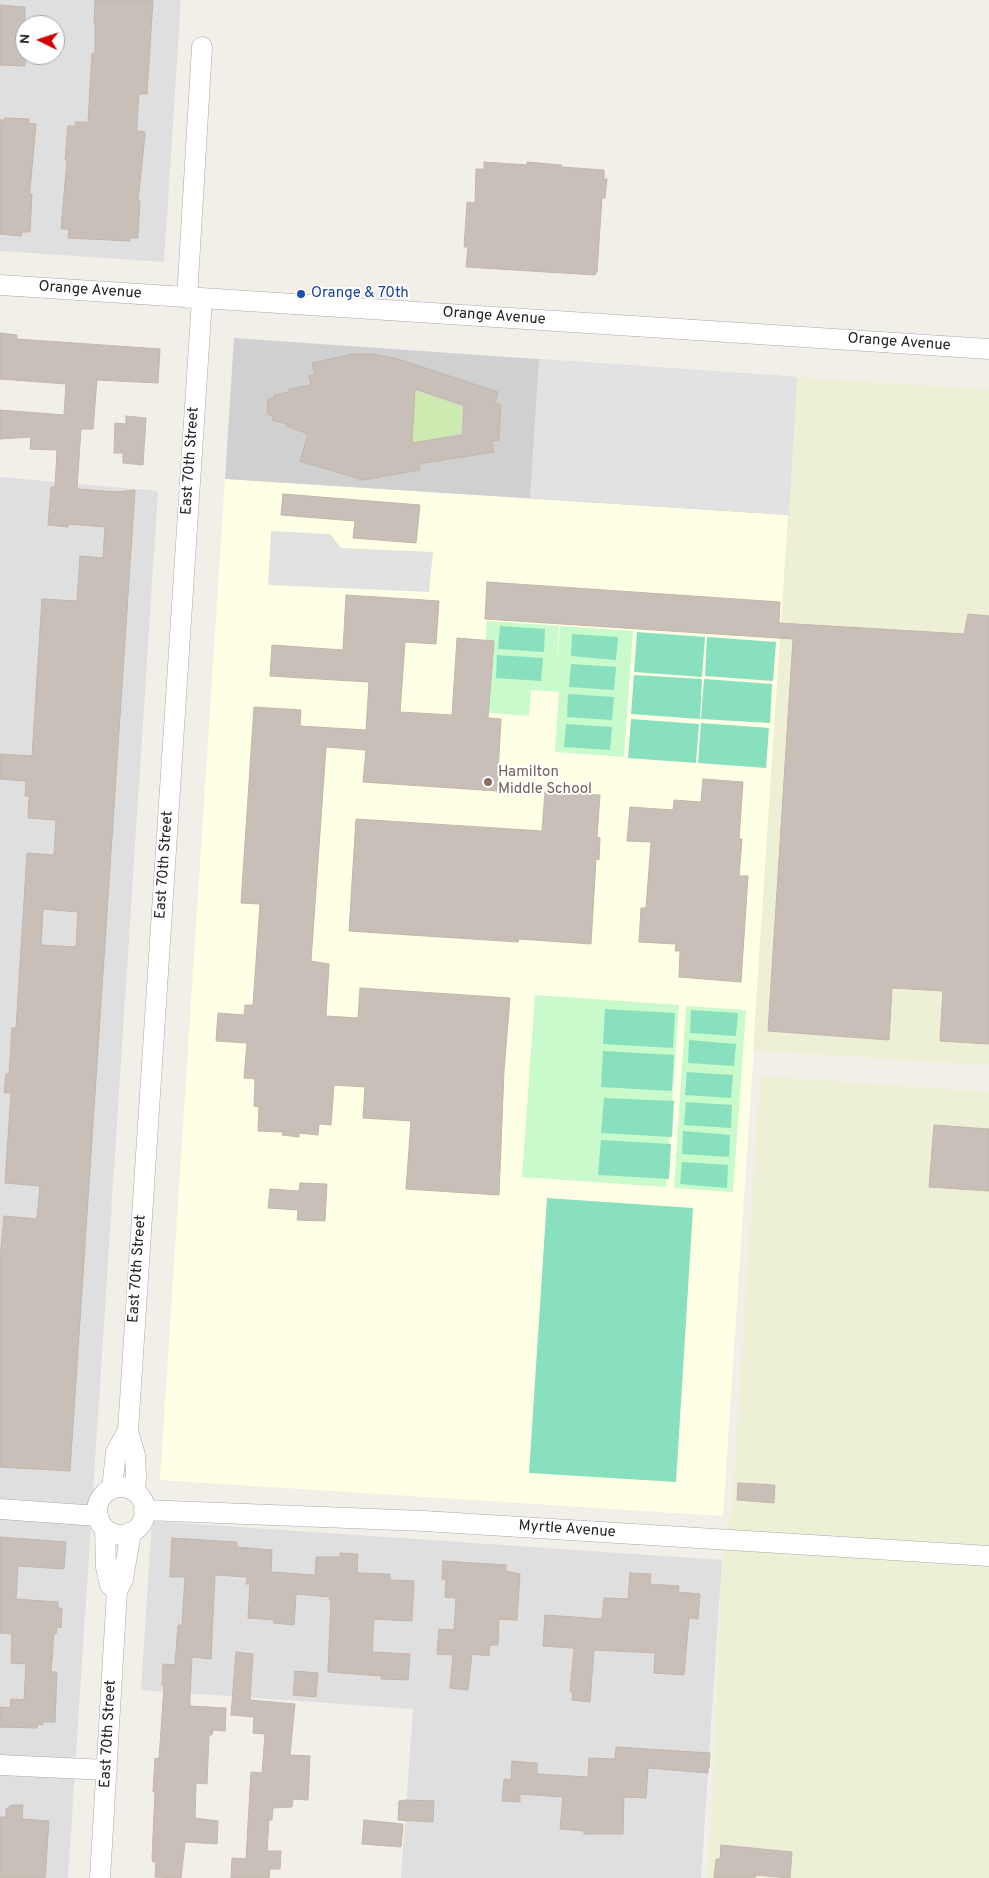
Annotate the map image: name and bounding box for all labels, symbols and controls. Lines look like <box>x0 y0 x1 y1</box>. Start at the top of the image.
north arrow <box>15 15 65 65</box>
text: N <box>17 33 34 45</box>
street label: Orange Avenue <box>38 278 142 304</box>
place label: Orange & 70th <box>311 285 409 303</box>
marker: Orange & 70th <box>295 288 307 300</box>
street label: Orange Avenue <box>442 304 546 330</box>
street label: Orange Avenue <box>847 330 951 356</box>
street label: East 70th Street <box>178 406 204 516</box>
place label: Hamilton Middle School <box>498 764 592 799</box>
marker: Hamilton Middle School <box>482 776 494 788</box>
street label: East 70th Street <box>152 810 178 920</box>
street label: East 70th Street <box>125 1214 151 1324</box>
street label: Myrtle Avenue <box>518 1518 616 1542</box>
street label: East 70th Street <box>97 1679 121 1789</box>

